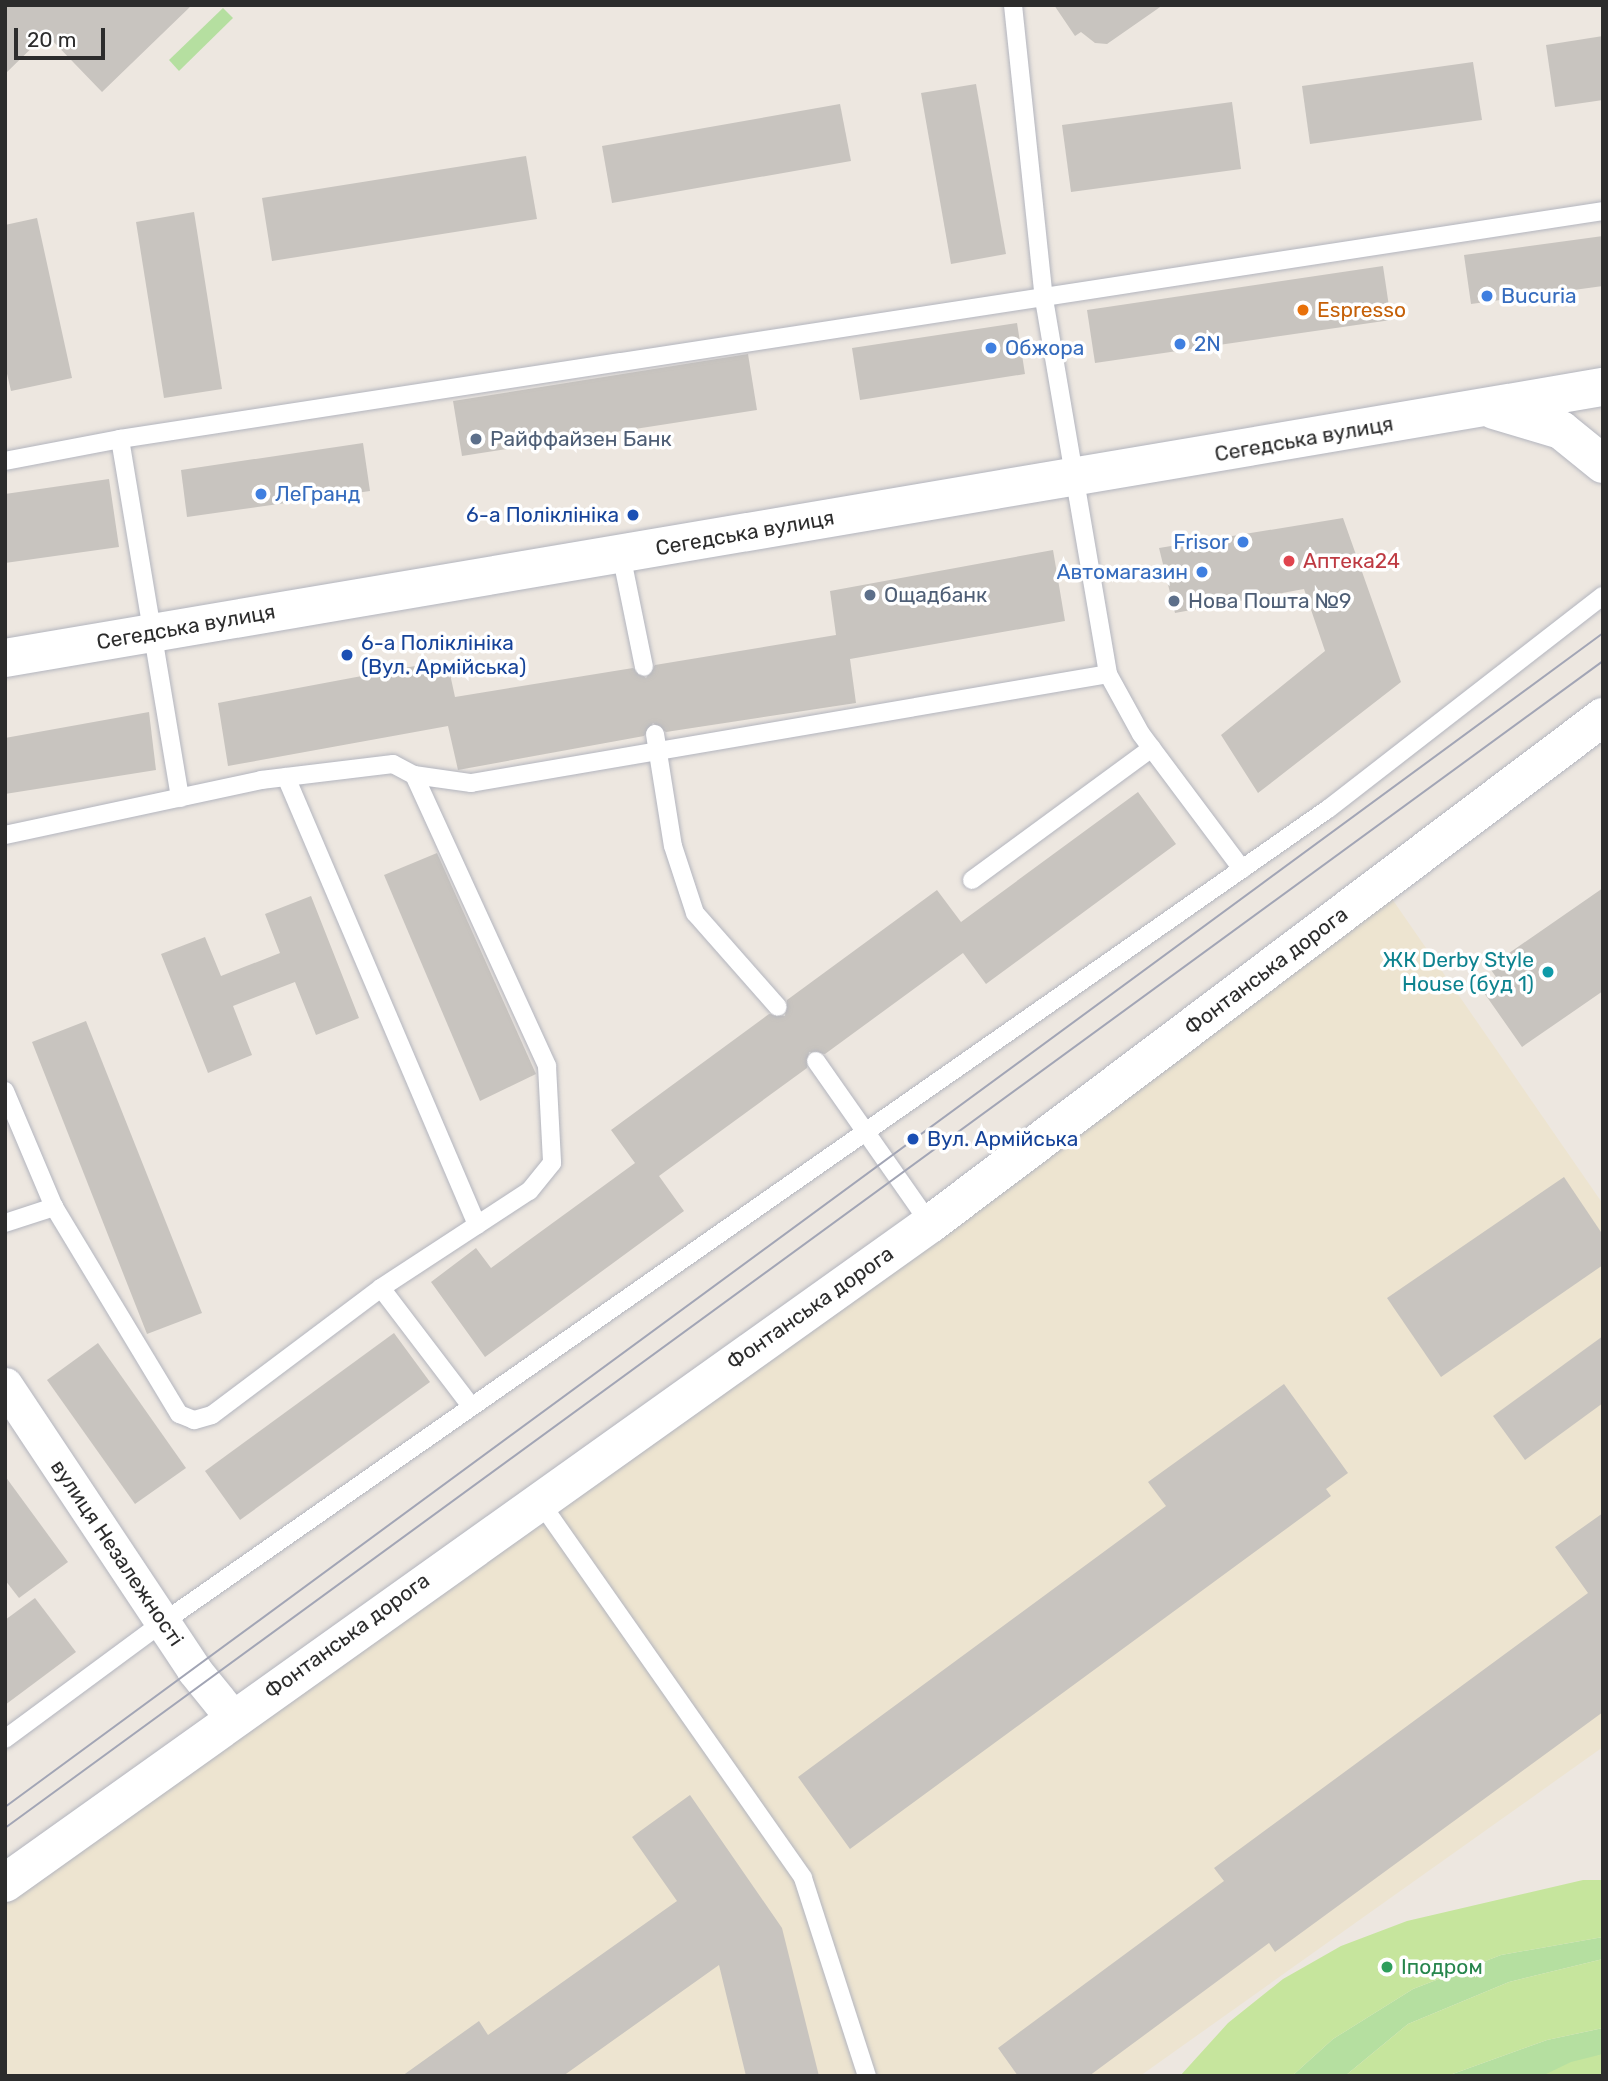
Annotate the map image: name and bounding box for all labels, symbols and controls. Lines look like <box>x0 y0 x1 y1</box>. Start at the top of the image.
scale bar <box>18 14 108 58</box>
text: 20 m <box>27 27 76 52</box>
place label: Bucuria <box>1501 283 1577 309</box>
marker: Bucuria <box>1479 288 1495 304</box>
place label: Espresso <box>1317 297 1406 323</box>
marker: Espresso <box>1295 302 1311 318</box>
place label: 2N <box>1194 331 1221 357</box>
place label: Обжора <box>1005 335 1084 361</box>
marker: 2N <box>1172 336 1188 352</box>
marker: Обжора <box>983 340 999 356</box>
street label: Сегедська вулиця <box>1213 411 1395 467</box>
place label: Райффайзен Банк <box>490 426 672 452</box>
marker: Райффайзен Банк <box>468 431 484 447</box>
place label: ЛеГранд <box>275 481 360 507</box>
marker: ЛеГранд <box>253 486 269 502</box>
place label: 6-а Поліклініка <box>466 502 619 528</box>
street label: Сегедська вулиця <box>654 505 836 561</box>
marker: 6-а Поліклініка <box>625 507 641 523</box>
place label: Frisor <box>1173 529 1229 555</box>
marker: Frisor <box>1235 534 1251 550</box>
place label: Аптека24 <box>1303 548 1400 574</box>
marker: Аптека24 <box>1281 553 1297 569</box>
place label: Автомагазин <box>1056 559 1188 585</box>
marker: Автомагазин <box>1194 564 1210 580</box>
place label: Ощадбанк <box>884 582 987 608</box>
marker: Ощадбанк <box>862 587 878 603</box>
place label: Нова Пошта №9 <box>1188 588 1351 614</box>
marker: Нова Пошта №9 <box>1166 593 1182 609</box>
street label: Сегедська вулиця <box>95 599 277 655</box>
place label: 6-а Поліклініка (Вул. Армійська) <box>361 630 526 680</box>
marker: 6-а Поліклініка (Вул. Армійська) <box>339 647 355 663</box>
street label: Фонтанська дорога <box>1179 901 1353 1041</box>
place label: ЖК Derby Style House (буд 1) <box>1382 947 1534 997</box>
marker: ЖК Derby Style House (буд 1) <box>1540 964 1556 980</box>
place label: Вул. Армійська <box>927 1126 1078 1152</box>
marker: Вул. Армійська <box>905 1131 921 1147</box>
street label: Фонтанська дорога <box>722 1241 898 1375</box>
street label: вулиця Незалежності <box>45 1455 189 1651</box>
street label: Фонтанська дорога <box>260 1568 434 1704</box>
place label: Іподром <box>1401 1954 1483 1980</box>
marker: Іподром <box>1379 1959 1395 1975</box>

